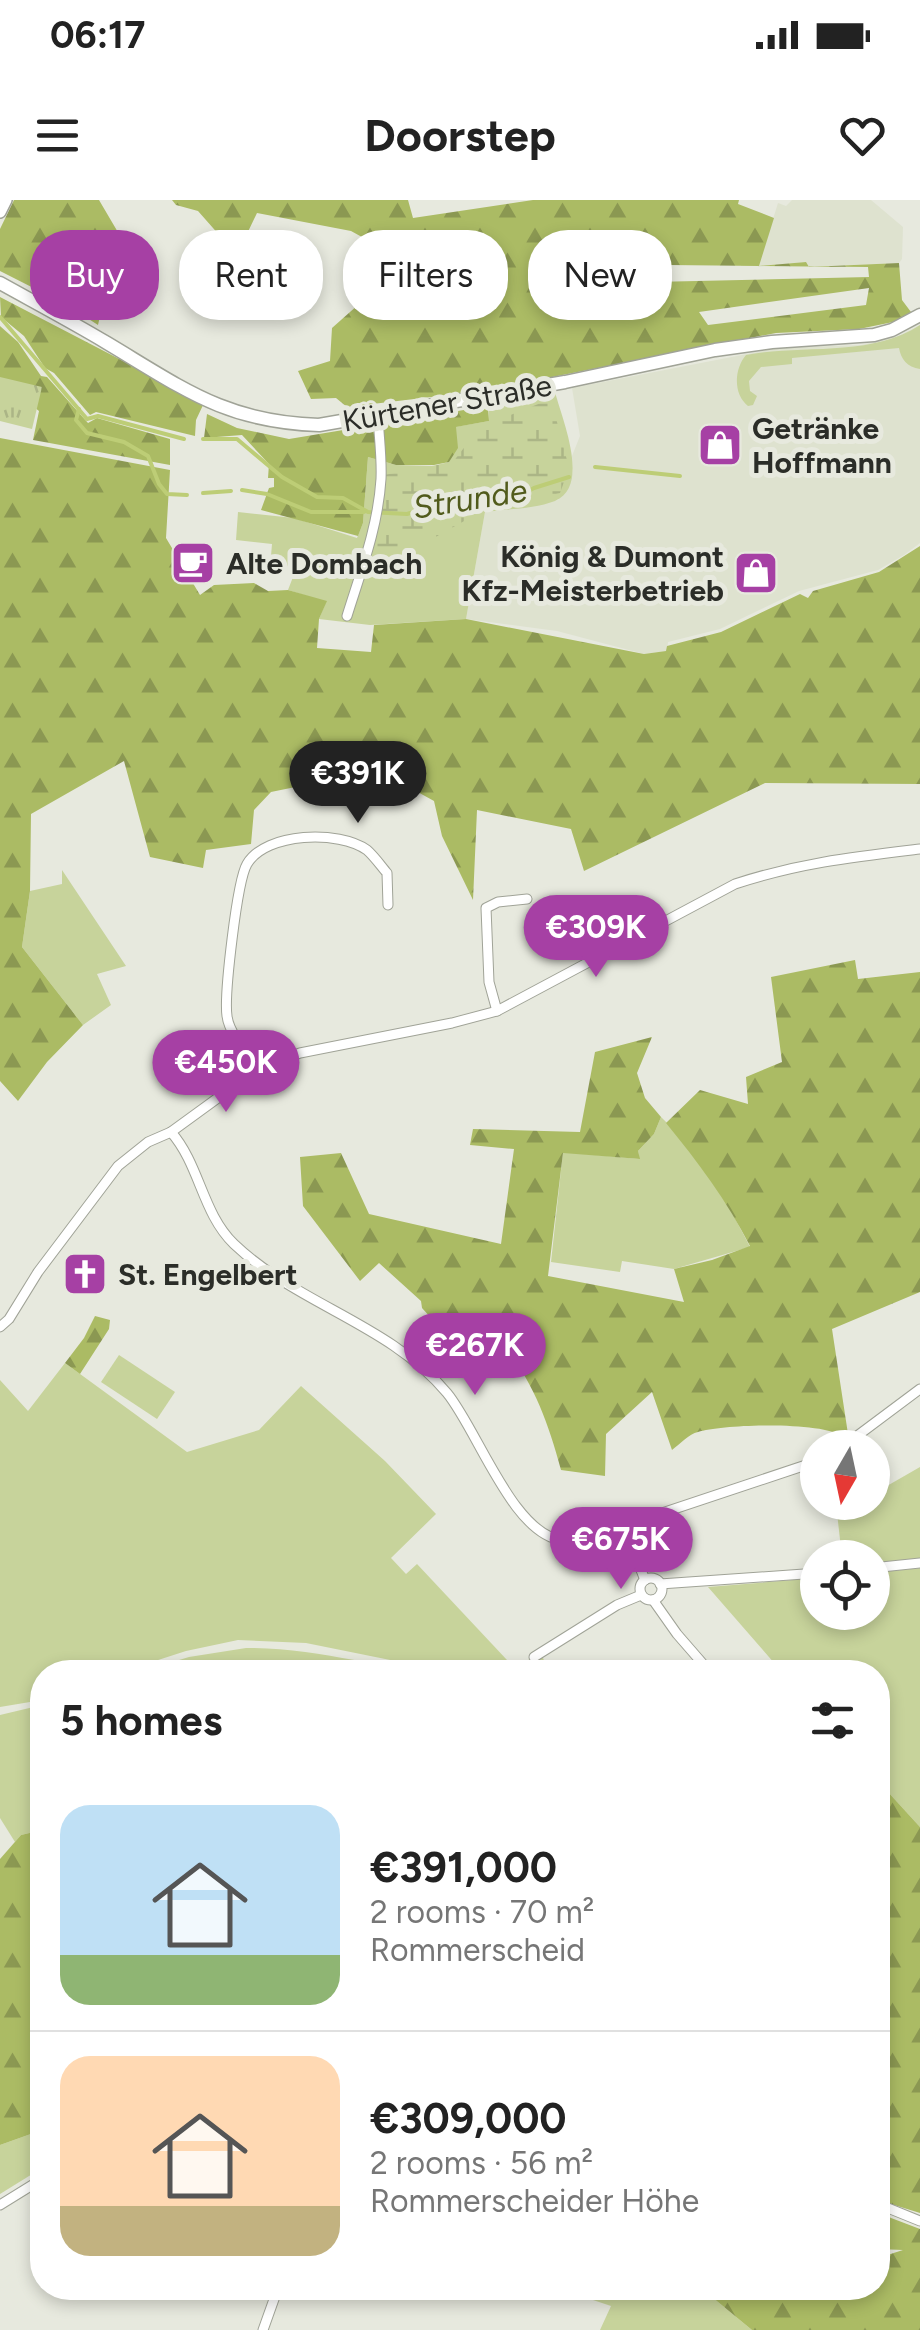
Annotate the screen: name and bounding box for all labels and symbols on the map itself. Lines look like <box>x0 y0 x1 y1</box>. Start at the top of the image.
street label: Kürtener Straße <box>339 366 555 440</box>
place label: Getränke Hoffmann <box>752 410 892 481</box>
shop icon: Getränke Hoffmann <box>697 422 743 468</box>
water label: Strunde <box>410 471 530 527</box>
place label: König & Dumont Kfz-Meisterbetrieb <box>461 538 724 609</box>
cafe icon: Alte Dombach <box>170 540 216 586</box>
place label: Alte Dombach <box>226 545 422 582</box>
shop icon: König & Dumont Kfz-Meisterbetrieb <box>733 550 779 596</box>
pin: €391K <box>288 741 428 826</box>
pin: €309K <box>526 895 666 980</box>
pin: €450K <box>156 1030 296 1115</box>
church icon: St. Engelbert <box>62 1251 108 1297</box>
place label: St. Engelbert <box>118 1256 298 1293</box>
pin: €267K <box>405 1313 545 1398</box>
north arrow <box>800 1430 890 1520</box>
pin: €675K <box>551 1507 691 1592</box>

